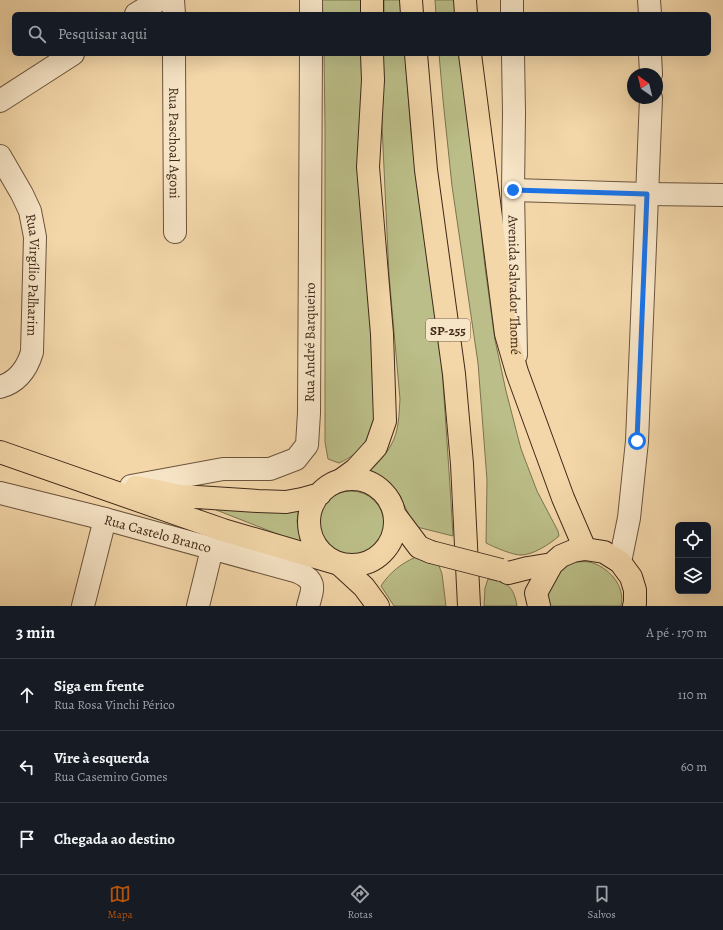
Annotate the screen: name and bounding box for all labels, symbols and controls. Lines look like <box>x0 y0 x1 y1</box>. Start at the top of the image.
search box <box>12 12 711 56</box>
icon: search <box>26 23 48 45</box>
text: Pesquisar aqui <box>58 24 147 44</box>
north arrow <box>627 68 663 104</box>
street label: Rua Paschoal Agoni <box>164 87 184 199</box>
route end <box>504 181 522 199</box>
street label: Rua Virgílio Palharim <box>21 212 44 337</box>
street label: Avenida Salvador Thomé <box>503 214 525 355</box>
street label: Rua André Barqueiro <box>300 282 320 402</box>
road number: SP-255 <box>426 319 470 341</box>
route start <box>628 432 646 450</box>
street label: Rua Castelo Branco <box>102 510 214 558</box>
map controls <box>675 522 711 594</box>
button: locate <box>675 522 711 558</box>
button: layers <box>675 558 711 594</box>
text: 3 min <box>16 621 55 644</box>
text: A pé · 170 m <box>646 624 707 641</box>
text: Siga em frente <box>54 676 144 696</box>
icon: ahead <box>16 684 38 706</box>
text: 110 m <box>678 686 707 703</box>
text: Rua Rosa Vinchi Périco <box>54 696 175 713</box>
text: Vire à esquerda <box>54 748 150 768</box>
icon: left <box>16 756 38 778</box>
text: 60 m <box>681 758 707 775</box>
text: Rua Casemiro Gomes <box>54 768 168 785</box>
icon: arrive <box>16 828 38 850</box>
text: Chegada ao destino <box>54 829 175 849</box>
tab: Mapa <box>107 883 133 922</box>
tab: Rotas <box>348 883 373 922</box>
tab: Salvos <box>588 883 616 922</box>

